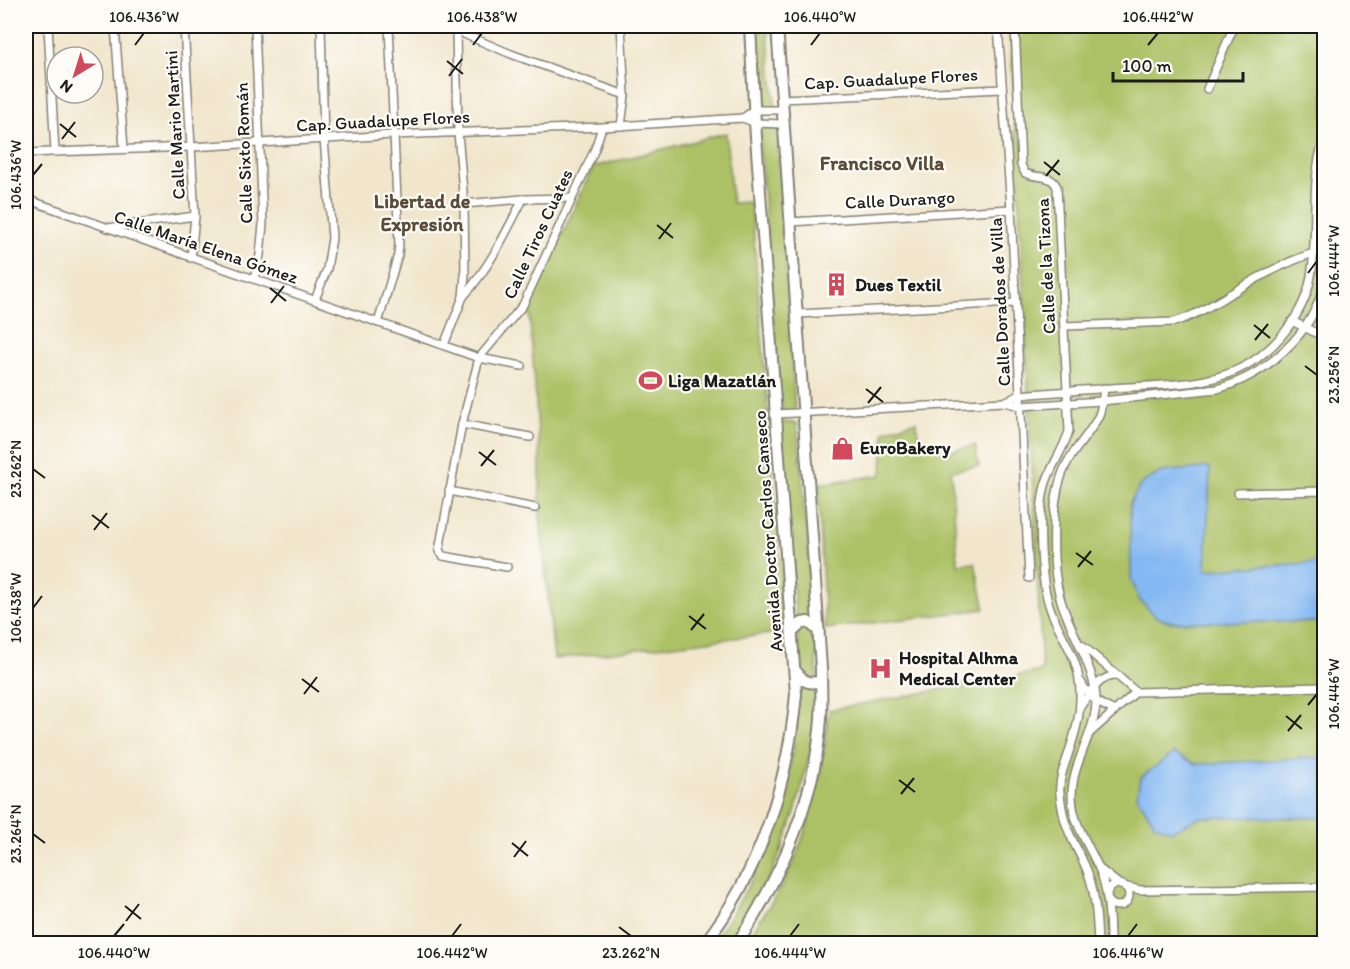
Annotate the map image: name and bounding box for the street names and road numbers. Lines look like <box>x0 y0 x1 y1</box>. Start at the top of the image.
street label: Calle Mario Martini <box>160 50 190 200</box>
street label: Cap. Guadalupe Flores <box>804 63 978 95</box>
street label: Calle Sixto Román <box>231 82 257 224</box>
street label: Cap. Guadalupe Flores <box>296 105 470 137</box>
street label: Calle Tiros Cuates <box>498 165 578 303</box>
street label: Calle Durango <box>844 186 956 214</box>
street label: Calle de la Tizona <box>1031 197 1061 335</box>
street label: Calle María Elena Gómez <box>111 205 301 289</box>
street label: Calle Dorados de Villa <box>985 217 1015 387</box>
street label: Avenida Doctor Carlos Canseco <box>749 410 787 652</box>

